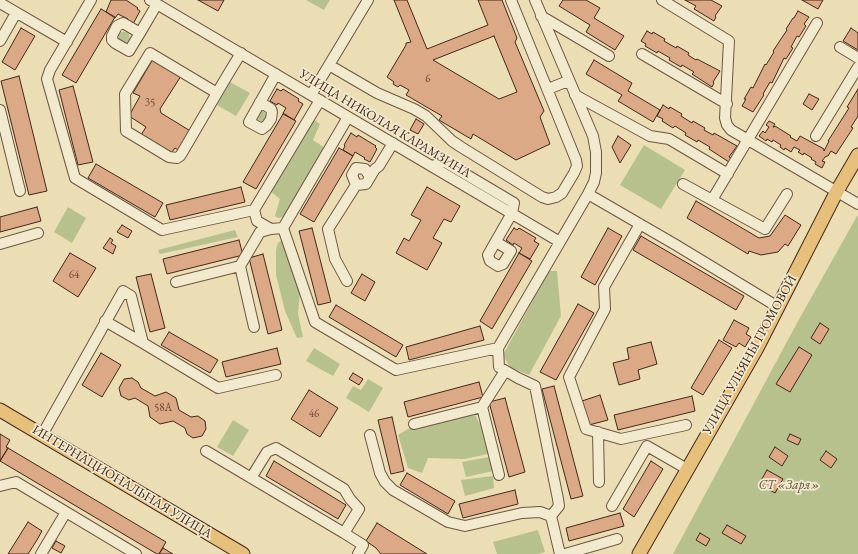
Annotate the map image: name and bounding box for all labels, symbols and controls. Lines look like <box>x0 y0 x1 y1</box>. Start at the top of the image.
street label: УЛИЦА НИКОЛАЯ КАРАМЗИНА <box>296 66 474 182</box>
house number: 6 <box>425 72 431 86</box>
house number: 35 <box>145 96 155 110</box>
house number: 64 <box>69 268 79 282</box>
street label: УЛИЦА УЛЬЯНЫ ГРОМОВОЙ <box>700 273 800 437</box>
house number: 58А <box>154 401 172 415</box>
house number: 46 <box>309 407 319 421</box>
street label: ИНТЕРНАЦИОНАЛЬНАЯ УЛИЦА <box>29 422 215 542</box>
park label: СТ «Заря» <box>759 477 819 493</box>

